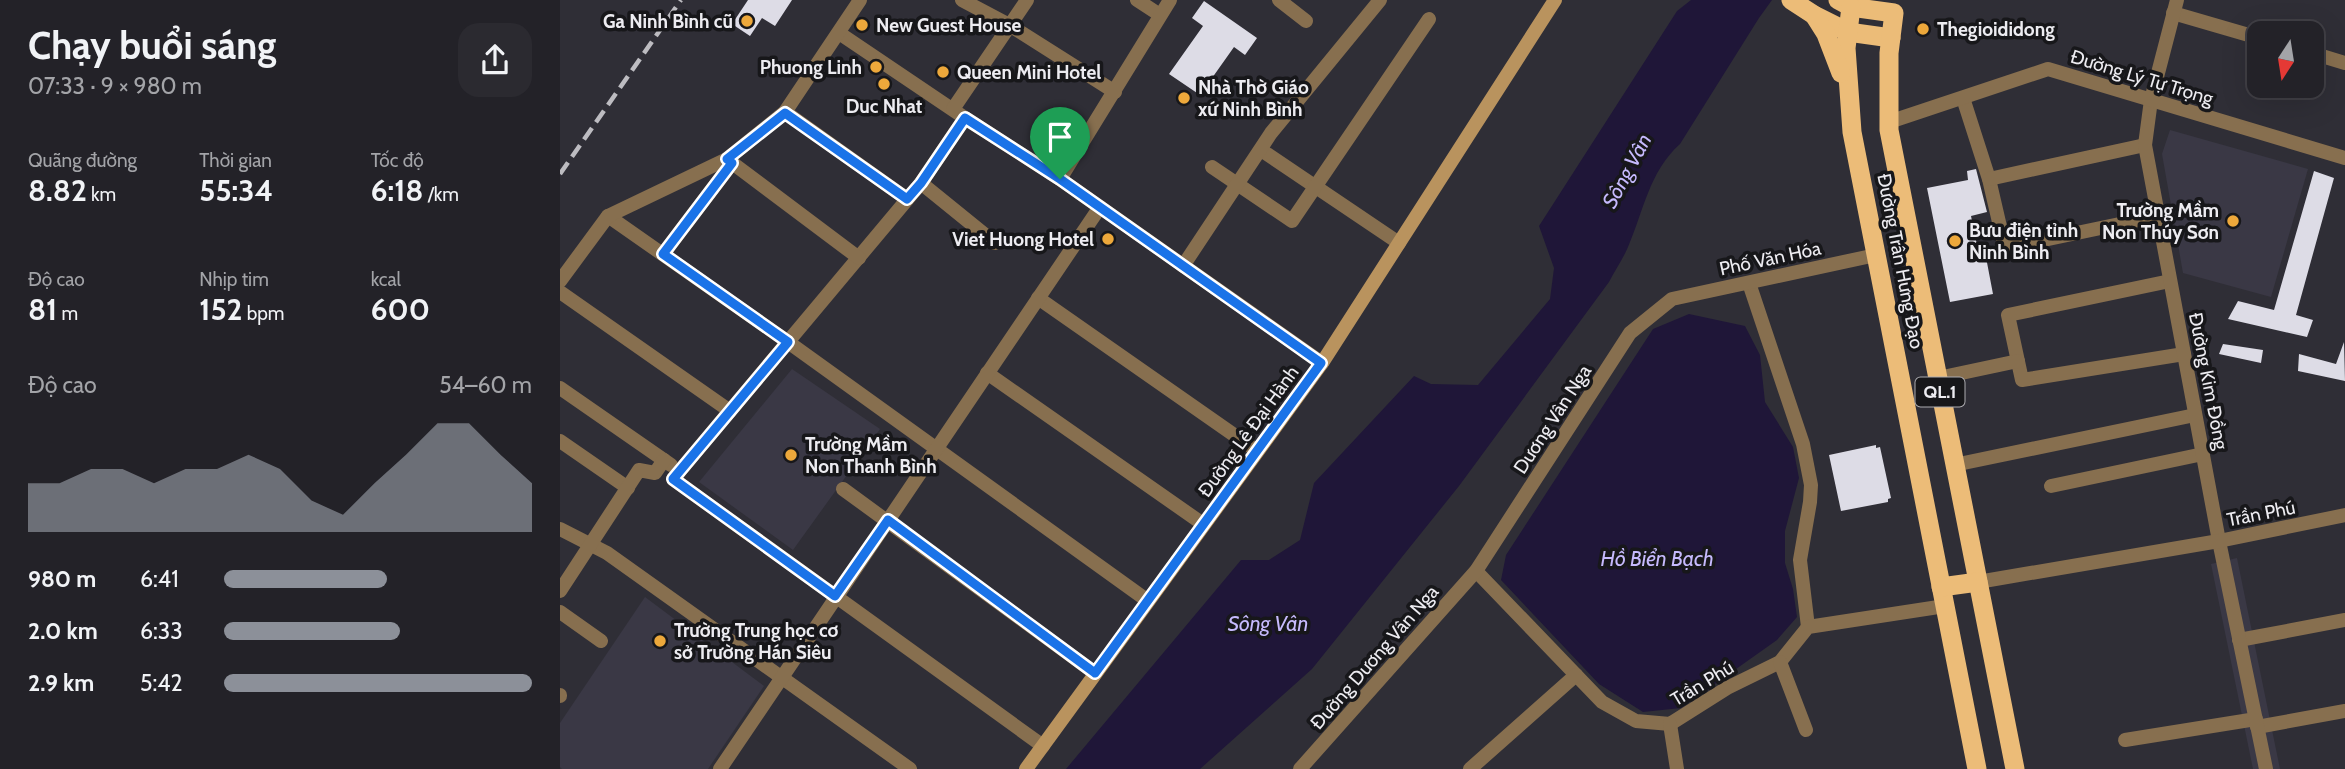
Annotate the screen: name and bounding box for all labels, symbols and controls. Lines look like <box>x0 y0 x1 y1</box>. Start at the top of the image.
place label: Ga Ninh Bình cũ <box>603 10 733 33</box>
marker: Ga Ninh Bình cũ <box>739 13 755 29</box>
place label: New Guest House <box>876 14 1022 37</box>
marker: New Guest House <box>854 17 870 33</box>
place label: Thegioididong <box>1937 18 2055 41</box>
marker: Thegioididong <box>1915 21 1931 37</box>
north arrow <box>2247 21 2324 98</box>
map controls <box>2247 21 2324 98</box>
text: Chạy buổi sáng <box>28 22 276 69</box>
button: share <box>458 23 532 97</box>
street label: Đường Lý Tự Trọng <box>2068 45 2217 110</box>
place label: Phuong Linh <box>760 56 862 79</box>
marker: Phuong Linh <box>868 59 884 75</box>
place label: Queen Mini Hotel <box>957 61 1101 84</box>
marker: Queen Mini Hotel <box>935 64 951 80</box>
text: 07:33 · 9 × 980 m <box>28 72 202 100</box>
marker: Duc Nhat <box>876 76 892 92</box>
place label: Nhà Thờ Giáo xứ Ninh Bình <box>1198 76 1309 121</box>
marker: Nhà Thờ Giáo xứ Ninh Bình <box>1176 90 1192 106</box>
place label: Duc Nhat <box>846 95 923 118</box>
pin <box>1030 107 1090 179</box>
icon: arrive <box>1041 118 1079 156</box>
water label: Sông Vân <box>1597 129 1657 212</box>
text: Quãng đường <box>28 149 137 172</box>
text: Thời gian <box>199 149 272 172</box>
text: Tốc độ <box>371 149 424 172</box>
text: 8.82 <box>28 172 87 209</box>
text: 55:34 <box>199 172 273 209</box>
text: 6:18 <box>371 172 423 209</box>
street label: Đường Trân Hưng Đạo <box>1872 172 1929 351</box>
text: km <box>87 183 116 206</box>
text: /km <box>423 183 459 206</box>
place label: Trường Mầm Non Thúy Sơn <box>2102 199 2219 244</box>
marker: Trường Mầm Non Thúy Sơn <box>2225 213 2241 229</box>
place label: Bưu điện tỉnh Ninh Bình <box>1969 219 2078 264</box>
place label: Viet Huong Hotel <box>952 228 1094 251</box>
marker: Viet Huong Hotel <box>1100 231 1116 247</box>
marker: Bưu điện tỉnh Ninh Bình <box>1947 233 1963 249</box>
street label: Phố Văn Hóa <box>1717 236 1823 280</box>
text: Độ cao <box>28 268 85 291</box>
text: Nhịp tim <box>199 268 269 291</box>
text: kcal <box>371 268 401 291</box>
text: 81 <box>28 291 57 328</box>
text: 152 <box>199 291 242 328</box>
text: 600 <box>371 291 430 328</box>
text: m <box>57 302 78 325</box>
text: bpm <box>242 302 284 325</box>
street label: Đường Kim Đồng <box>2184 311 2233 452</box>
street label: Đường Lê Đại Hành <box>1193 361 1304 501</box>
street label: Dương Vân Nga <box>1509 361 1596 478</box>
text: Độ cao <box>28 371 97 399</box>
text: 54–60 m <box>439 371 532 399</box>
road number: QL.1 <box>1916 378 1964 406</box>
place label: Trường Mầm Non Thanh Bình <box>805 433 937 478</box>
marker: Trường Mầm Non Thanh Bình <box>783 447 799 463</box>
street label: Trần Phú <box>2225 496 2297 531</box>
water label: Hồ Biển Bạch <box>1600 546 1714 571</box>
text: 980 m <box>28 565 96 593</box>
text: 6:41 <box>140 565 179 593</box>
street label: Đường Dương Vân Nga <box>1305 580 1443 734</box>
water label: Sông Vân <box>1228 611 1308 636</box>
text: 2.0 km <box>28 617 98 645</box>
text: 6:33 <box>140 617 183 645</box>
place label: Trường Trung học cơ sở Trường Hán Siêu <box>674 619 839 664</box>
marker: Trường Trung học cơ sở Trường Hán Siêu <box>652 633 668 649</box>
street label: Trần Phú <box>1667 656 1738 711</box>
text: 2.9 km <box>28 669 94 697</box>
text: 5:42 <box>140 669 183 697</box>

